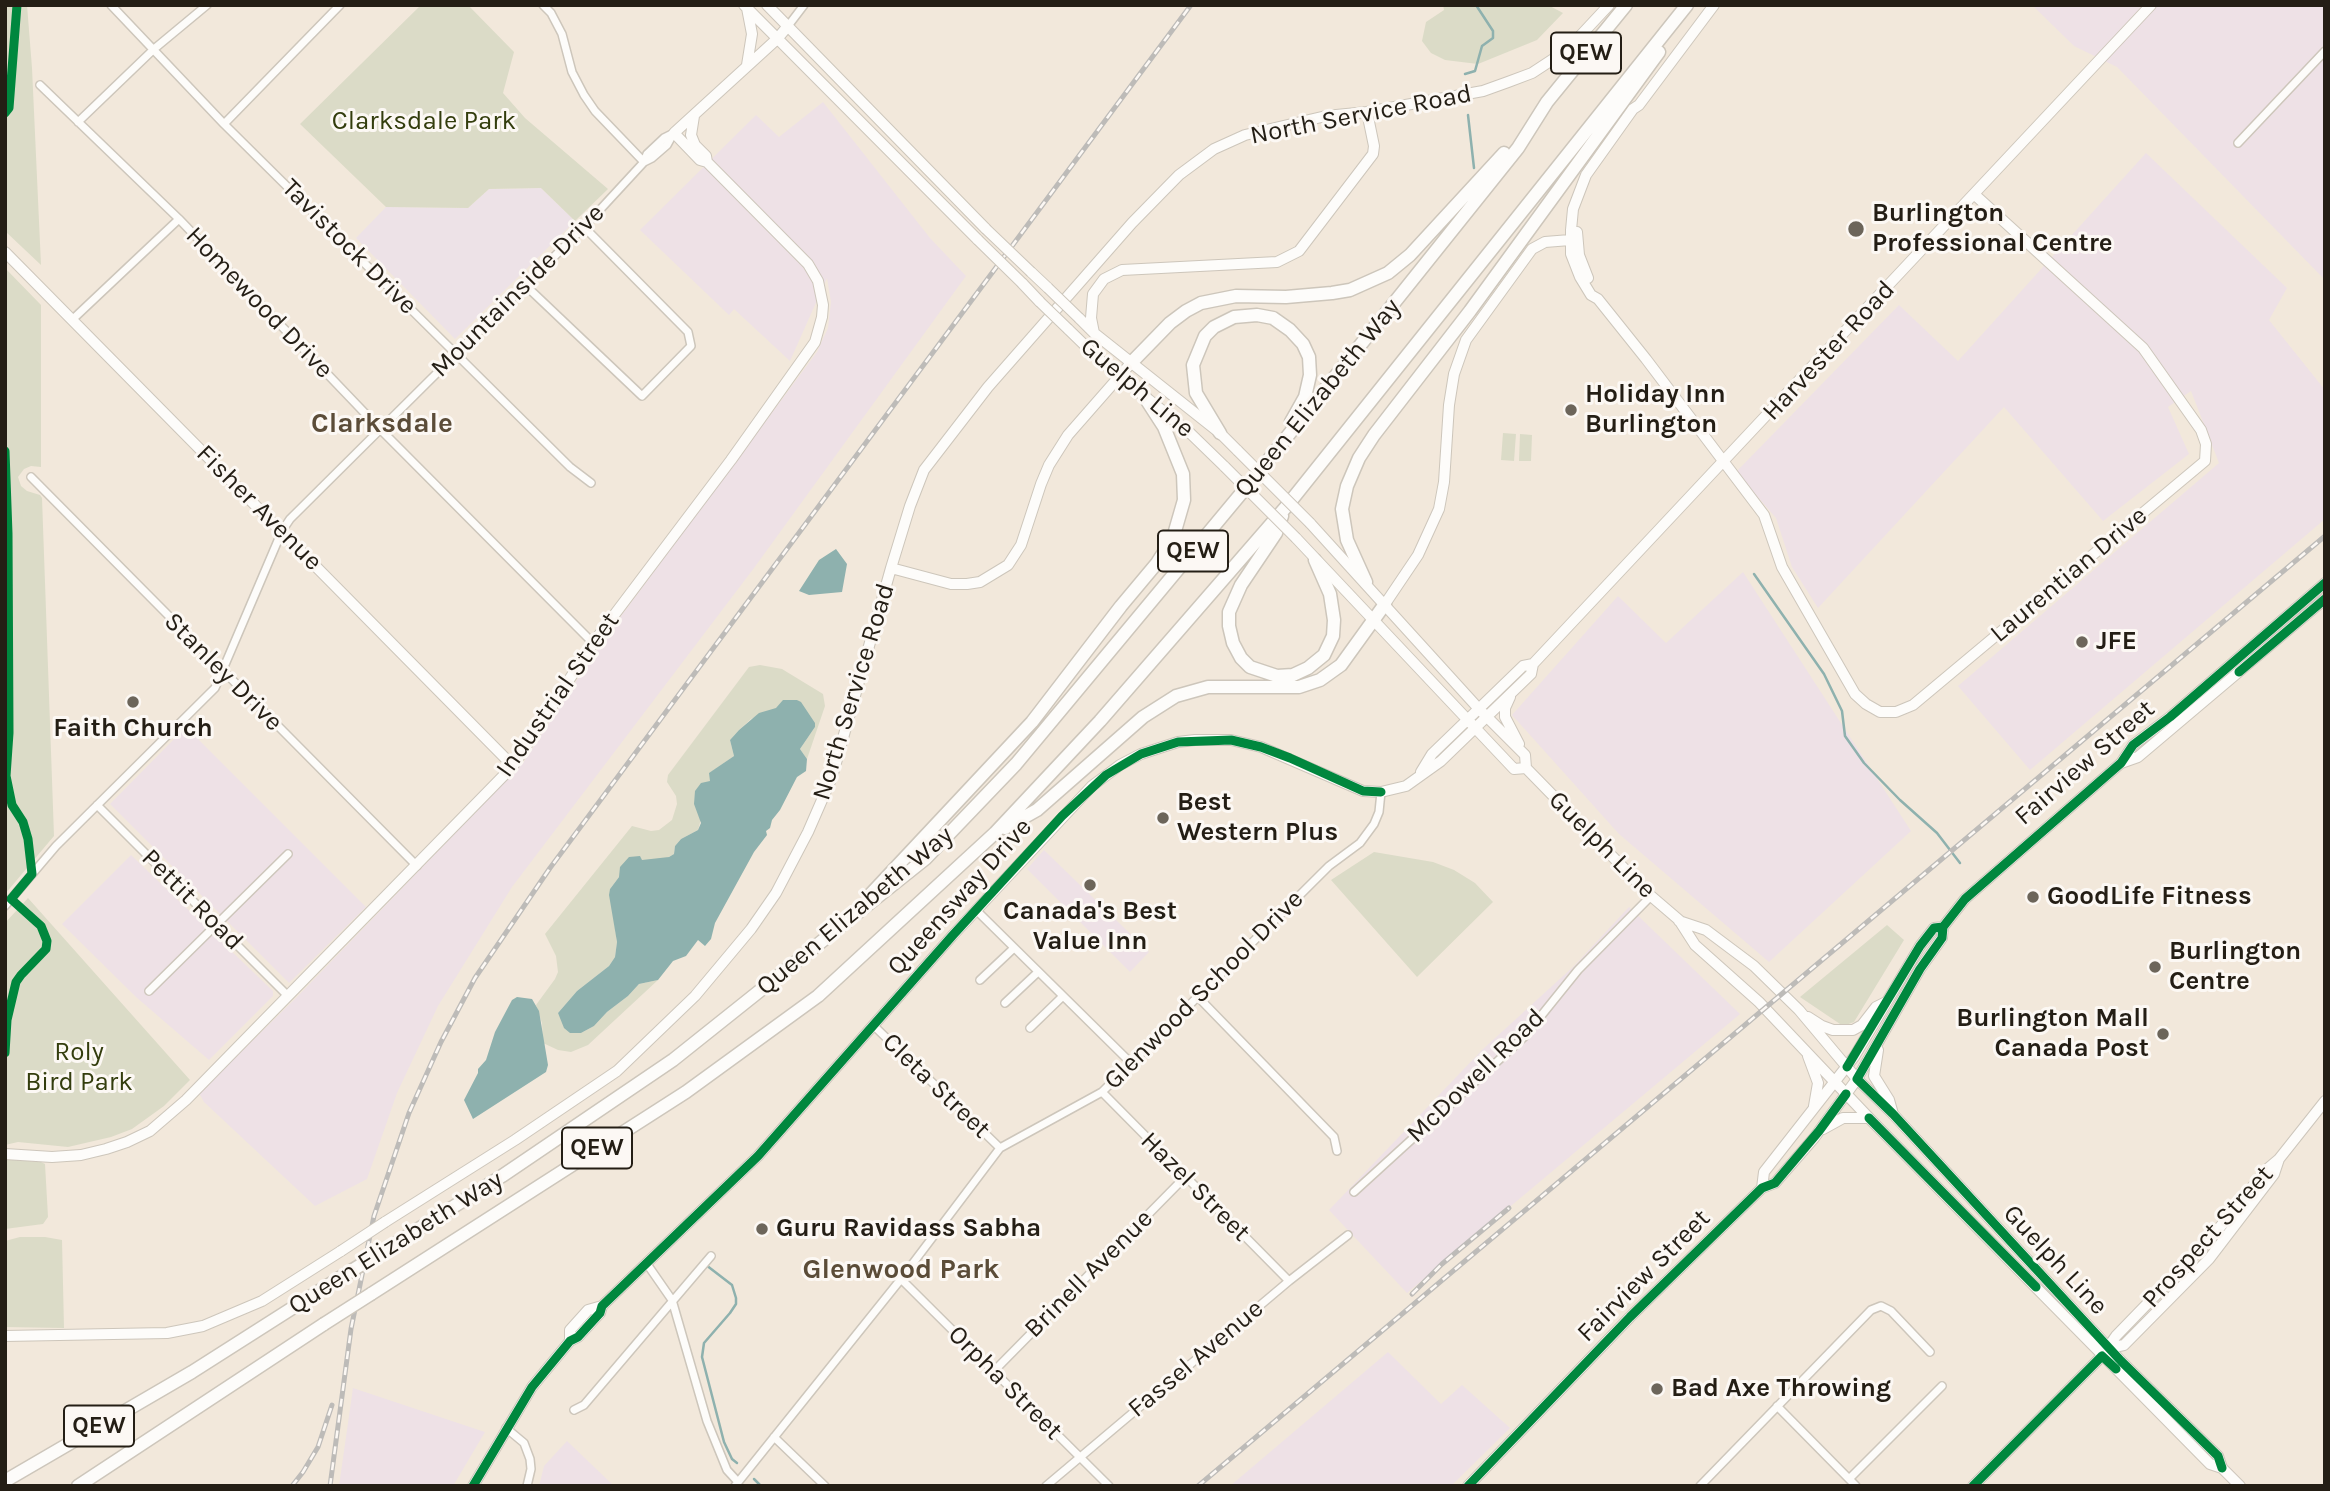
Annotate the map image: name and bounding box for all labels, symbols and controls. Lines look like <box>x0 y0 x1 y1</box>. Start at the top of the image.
road number: QEW <box>1551 32 1621 74</box>
street label: North Service Road <box>1248 78 1474 152</box>
park label: Clarksdale Park <box>332 106 516 138</box>
street label: Tavistock Drive <box>275 173 423 321</box>
street label: Mountainside Drive <box>425 198 611 384</box>
place label: Burlington Professional Centre <box>1872 198 2113 260</box>
marker: Burlington Professional Centre <box>1846 219 1866 239</box>
street label: Homewood Drive <box>179 221 339 385</box>
street label: Harvester Road <box>1756 275 1902 427</box>
street label: Queen Elizabeth Way <box>1228 292 1408 504</box>
street label: Guelph Line <box>1074 331 1200 445</box>
place label: Holiday Inn Burlington <box>1585 379 1726 440</box>
marker: Holiday Inn Burlington <box>1563 402 1579 418</box>
district label: Clarksdale <box>311 407 453 441</box>
street label: Fisher Avenue <box>190 439 328 577</box>
street label: Laurentian Drive <box>1984 500 2154 650</box>
road number: QEW <box>1158 530 1228 572</box>
street label: North Service Road <box>806 580 902 804</box>
street label: Stanley Drive <box>157 606 289 738</box>
street label: Industrial Street <box>490 607 626 783</box>
place label: JFE <box>2096 626 2137 658</box>
marker: JFE <box>2074 634 2090 650</box>
marker: Faith Church <box>125 694 141 710</box>
street label: Fairview Street <box>2009 694 2161 832</box>
place label: Faith Church <box>53 713 213 745</box>
street label: Guelph Line <box>1542 785 1662 905</box>
place label: Best Western Plus <box>1177 787 1338 848</box>
marker: Best Western Plus <box>1155 810 1171 826</box>
street label: Queensway Drive <box>881 812 1039 982</box>
street label: Queen Elizabeth Way <box>750 820 960 1002</box>
street label: Pettit Road <box>135 843 249 957</box>
marker: Canada's Best Value Inn <box>1082 877 1098 893</box>
place label: GoodLife Fitness <box>2047 881 2252 913</box>
street label: Glenwood School Drive <box>1098 884 1310 1096</box>
marker: GoodLife Fitness <box>2025 889 2041 905</box>
place label: Canada's Best Value Inn <box>1003 896 1177 958</box>
place label: Burlington Centre <box>2169 936 2301 998</box>
marker: Burlington Centre <box>2147 959 2163 975</box>
street label: McDowell Road <box>1401 1002 1551 1150</box>
place label: Burlington Mall Canada Post <box>1956 1003 2149 1064</box>
marker: Burlington Mall Canada Post <box>2155 1026 2171 1042</box>
street label: Cleta Street <box>875 1027 997 1145</box>
park label: Roly Bird Park <box>25 1037 133 1098</box>
street label: Hazel Street <box>1134 1126 1256 1248</box>
road number: QEW <box>562 1128 632 1168</box>
street label: Prospect Street <box>2136 1159 2280 1315</box>
street label: Queen Elizabeth Way <box>283 1164 509 1322</box>
street label: Guelph Line <box>1996 1198 2114 1322</box>
street label: Brinell Avenue <box>1018 1203 1160 1345</box>
street label: Fairview Street <box>1571 1203 1717 1349</box>
place label: Guru Ravidass Sabha <box>776 1213 1041 1245</box>
marker: Guru Ravidass Sabha <box>754 1221 770 1237</box>
district label: Glenwood Park <box>802 1253 1000 1287</box>
street label: Fassel Avenue <box>1122 1293 1270 1425</box>
street label: Orpha Street <box>941 1319 1069 1447</box>
place label: Bad Axe Throwing <box>1671 1373 1891 1405</box>
marker: Bad Axe Throwing <box>1649 1381 1665 1397</box>
road number: QEW <box>64 1406 134 1446</box>

